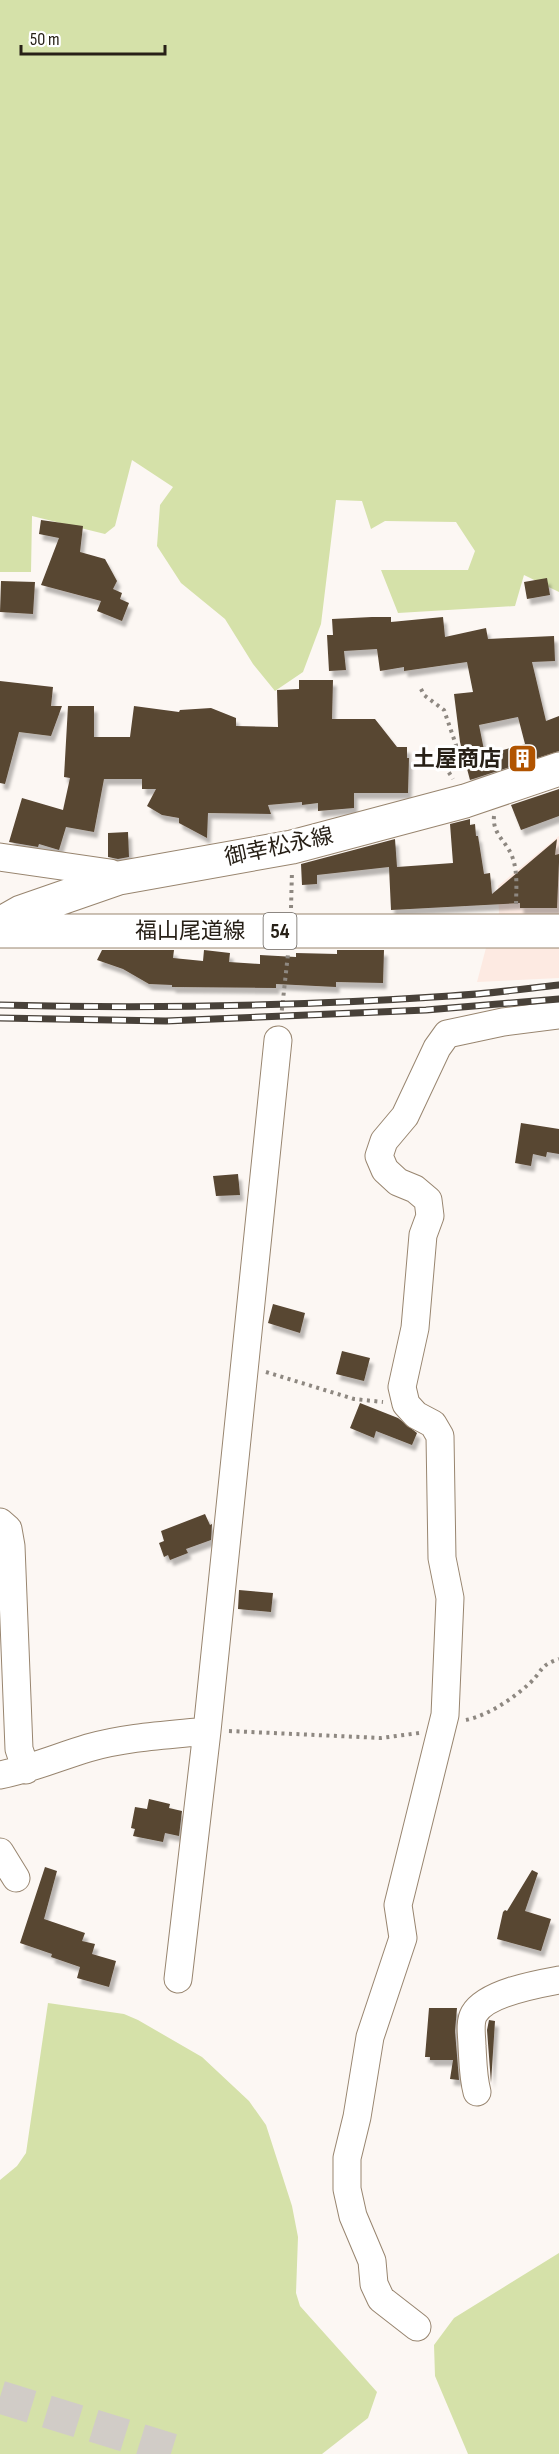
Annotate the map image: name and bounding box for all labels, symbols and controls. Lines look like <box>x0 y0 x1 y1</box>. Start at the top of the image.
scale bar <box>21 18 165 56</box>
text: 50 m <box>30 29 60 50</box>
building icon: 土屋商店 <box>506 743 538 775</box>
place label: 土屋商店 <box>413 746 501 773</box>
street label: 御幸松永線 <box>222 822 336 872</box>
road number: 54 <box>264 913 296 949</box>
street label: 福山尾道線 <box>135 918 245 945</box>

